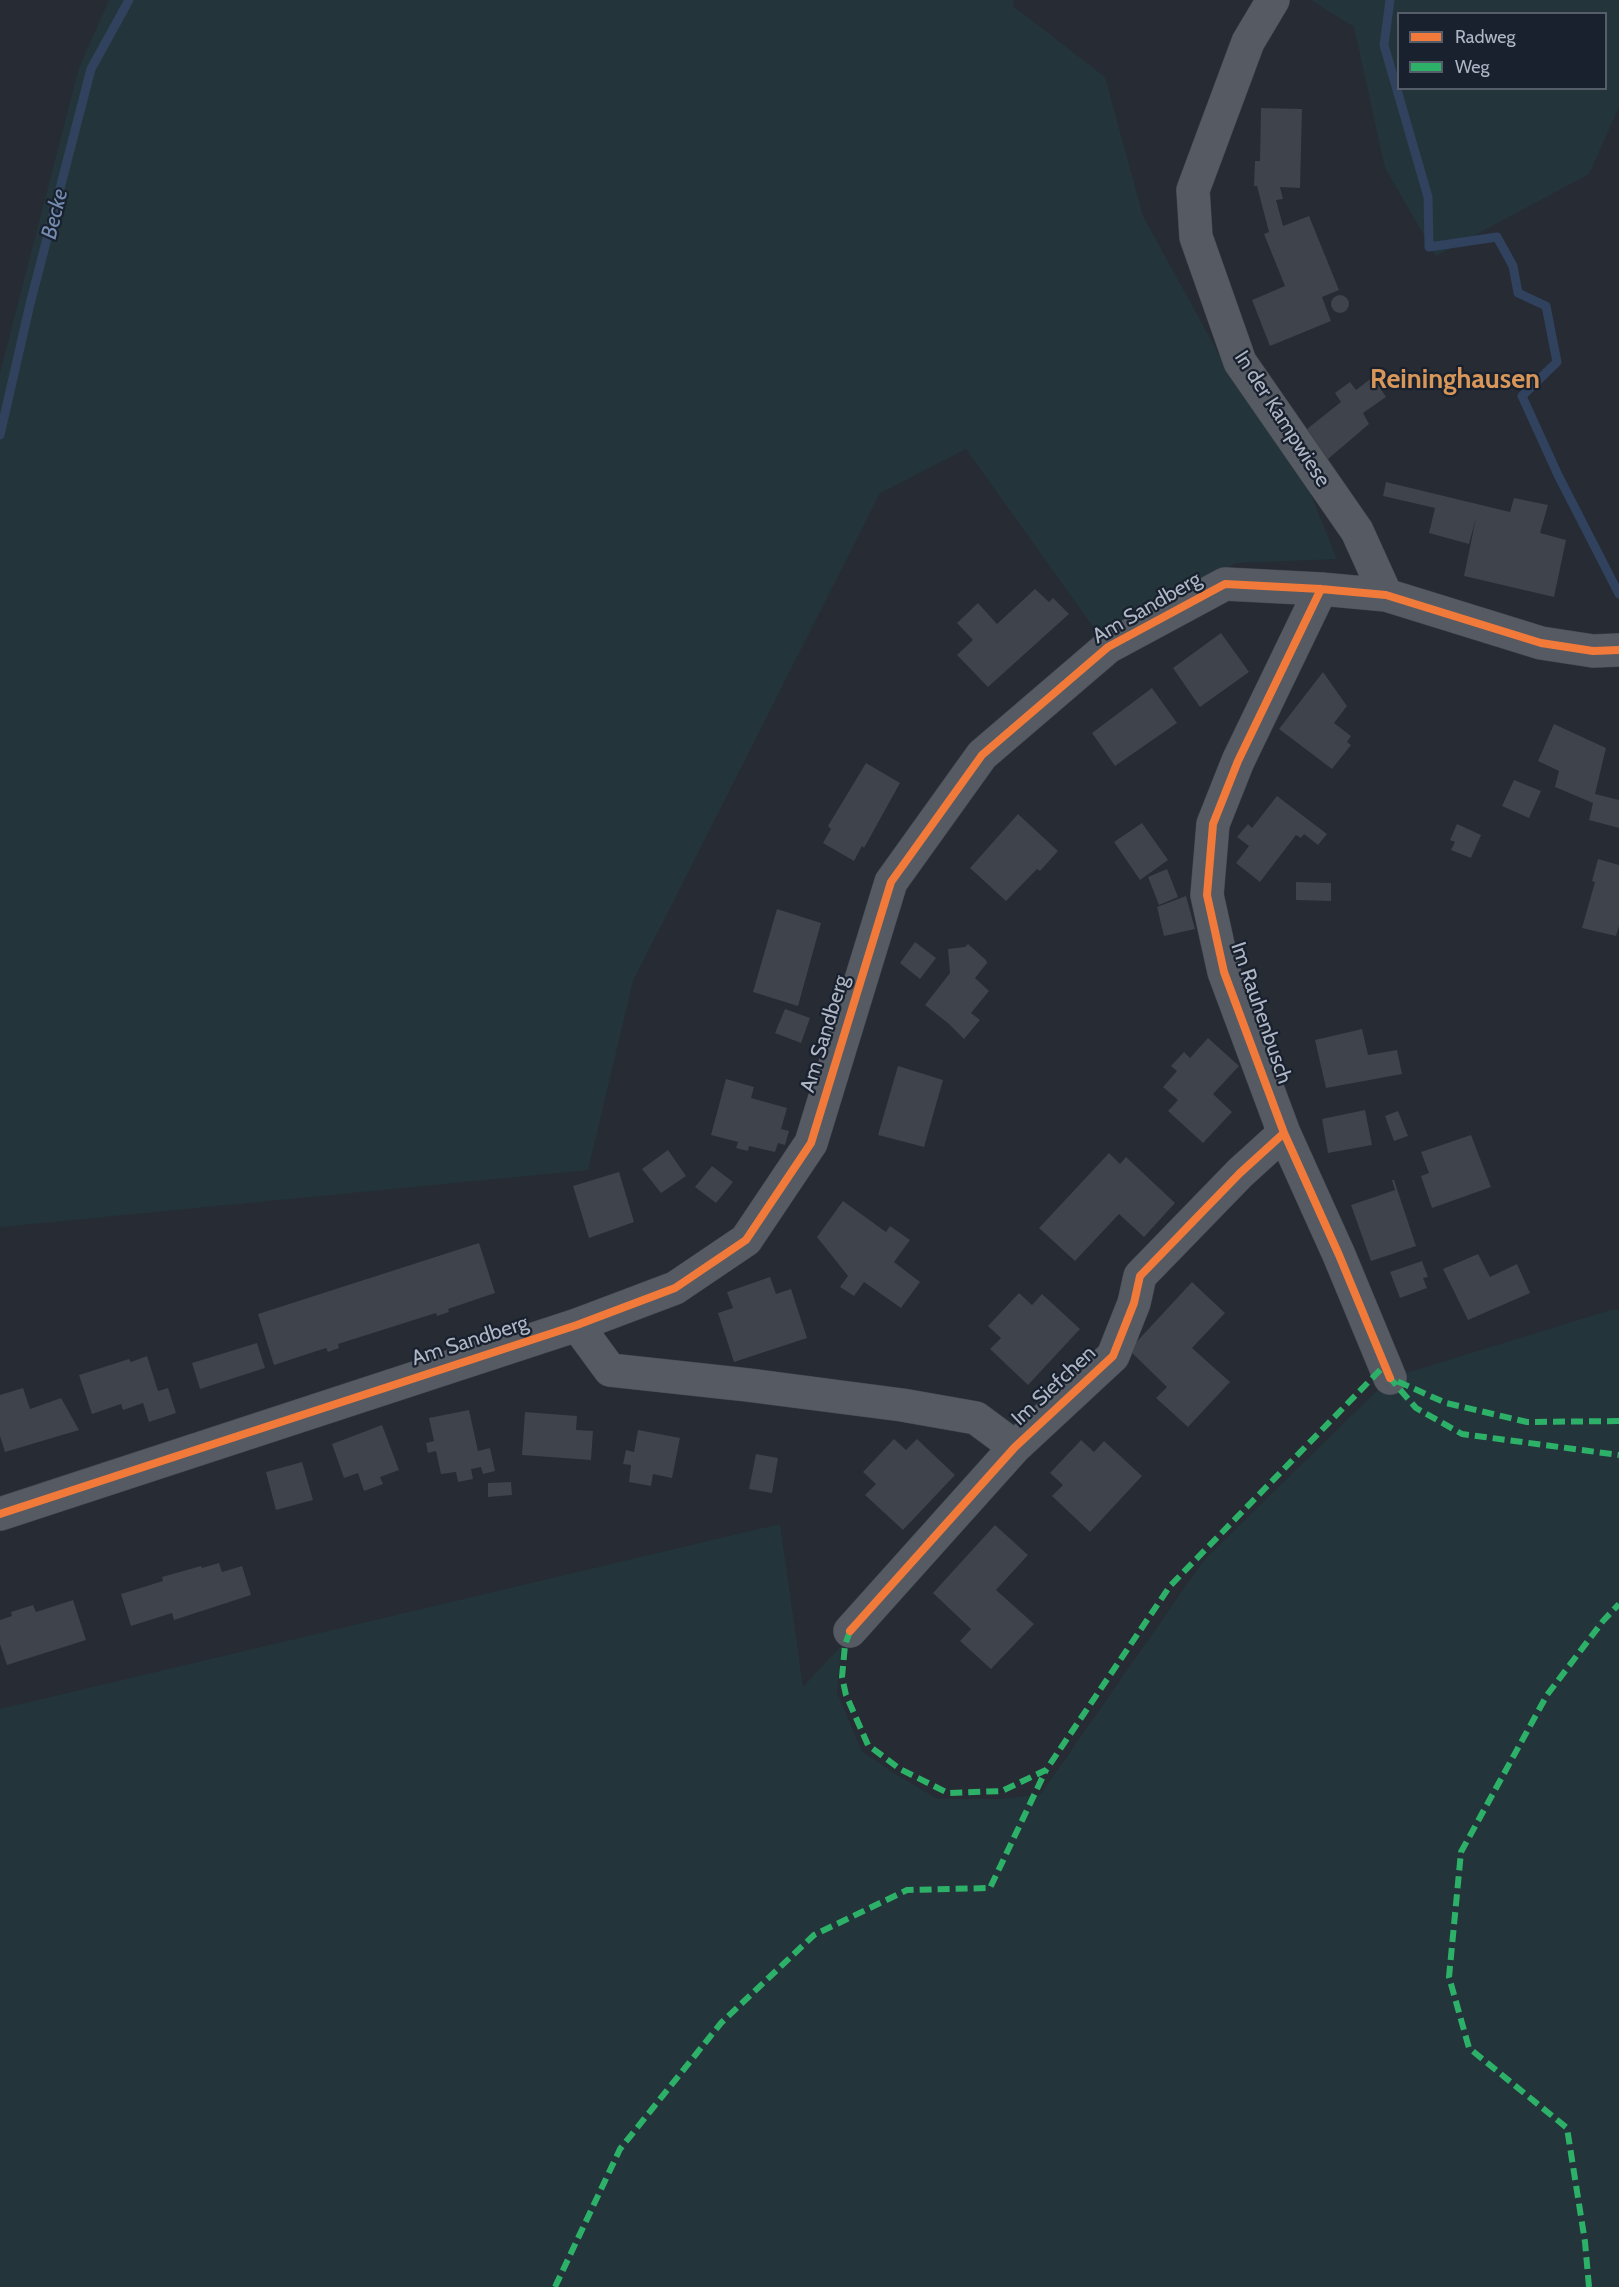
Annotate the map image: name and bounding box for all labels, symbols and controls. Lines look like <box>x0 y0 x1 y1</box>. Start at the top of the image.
legend <box>1397 12 1607 90</box>
text: Radweg <box>1455 26 1516 48</box>
text: Weg <box>1455 56 1490 78</box>
water label: Becke <box>36 186 74 242</box>
street label: In der Kampwiese <box>1229 346 1335 492</box>
district label: Reininghausen <box>1370 364 1540 396</box>
street label: Am Sandberg <box>1088 567 1206 649</box>
street label: Im Rauhenbusch <box>1225 939 1297 1087</box>
street label: Am Sandberg <box>795 972 855 1096</box>
street label: Am Sandberg <box>408 1310 532 1372</box>
street label: Im Siefchen <box>1007 1341 1101 1431</box>

